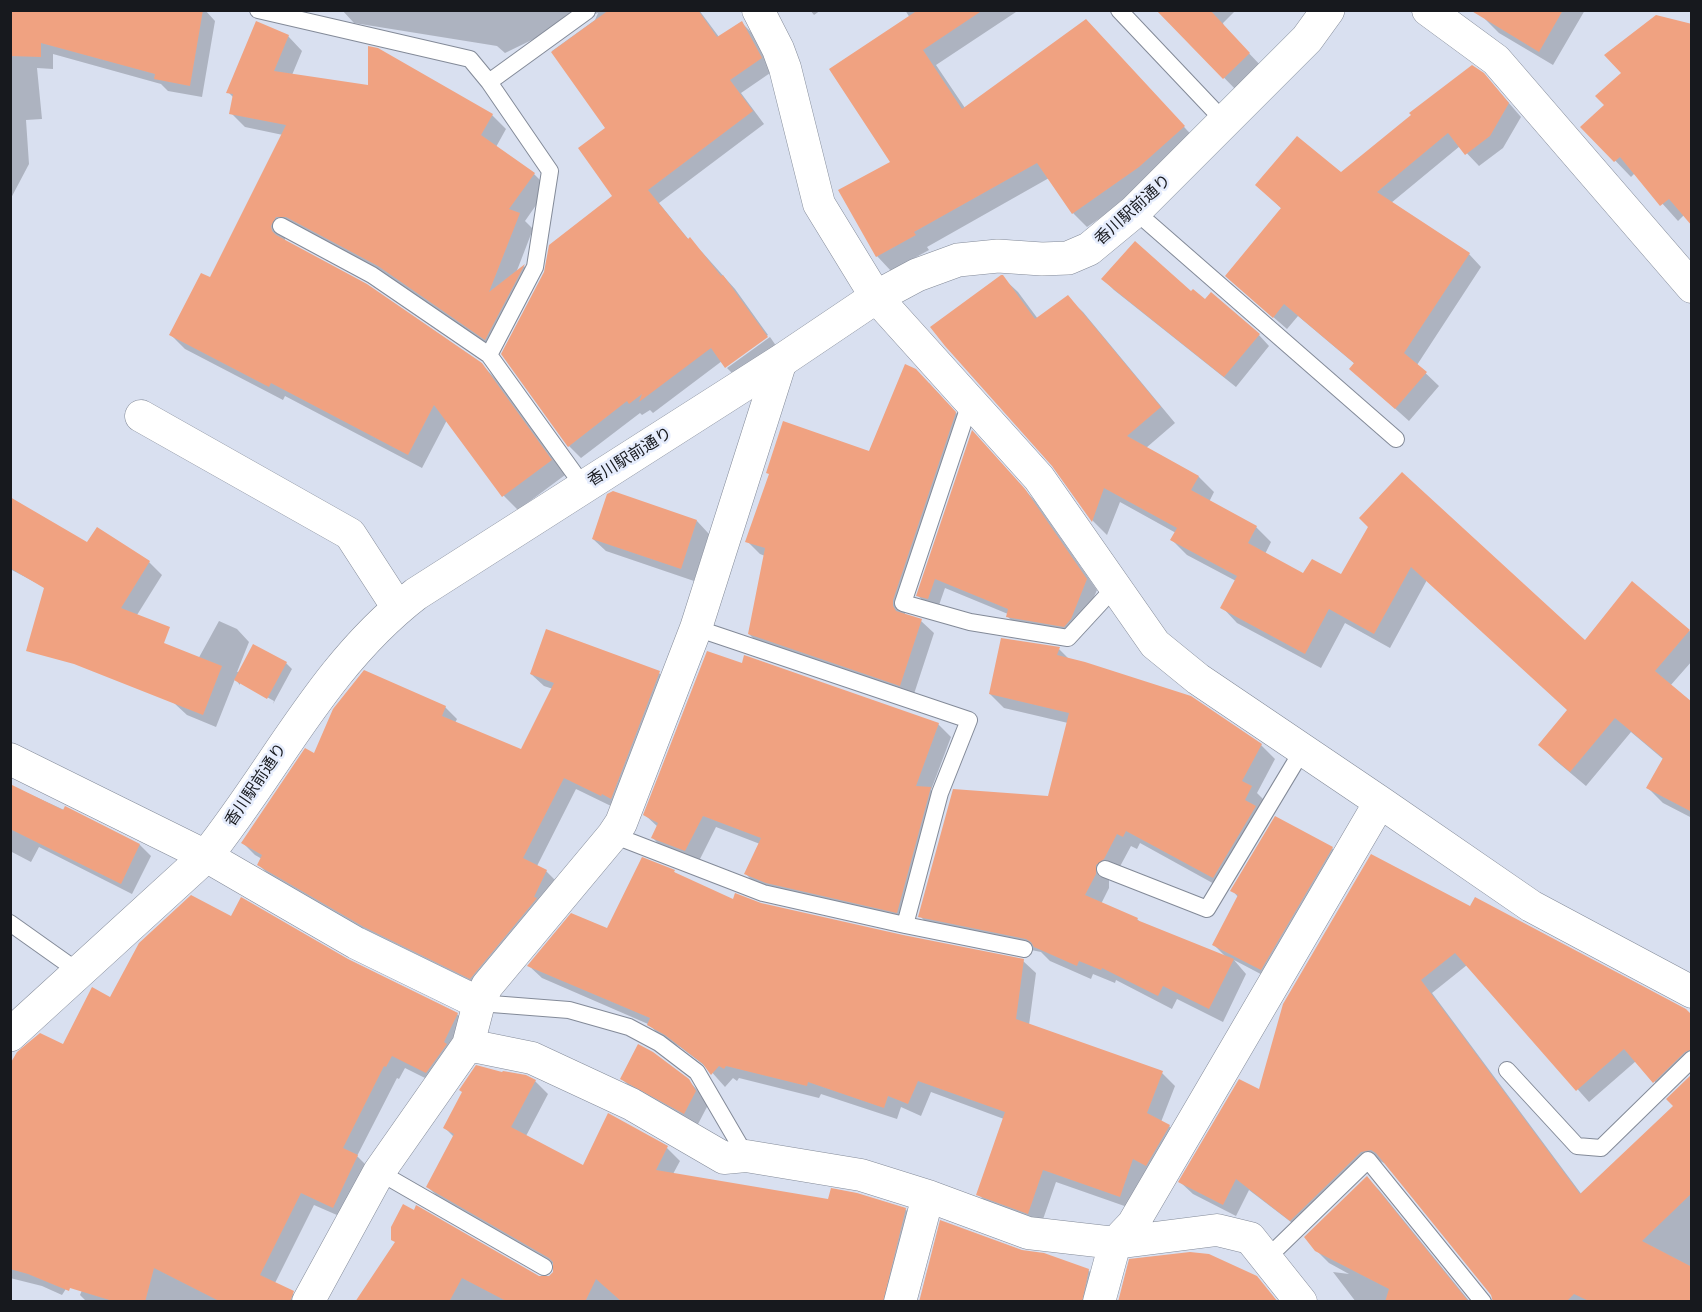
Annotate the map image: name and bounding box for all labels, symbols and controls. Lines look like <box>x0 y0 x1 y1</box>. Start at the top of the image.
street label: 香川駅前通り <box>1091 171 1175 249</box>
street label: 香川駅前通り <box>584 423 676 491</box>
street label: 香川駅前通り <box>221 740 291 830</box>

